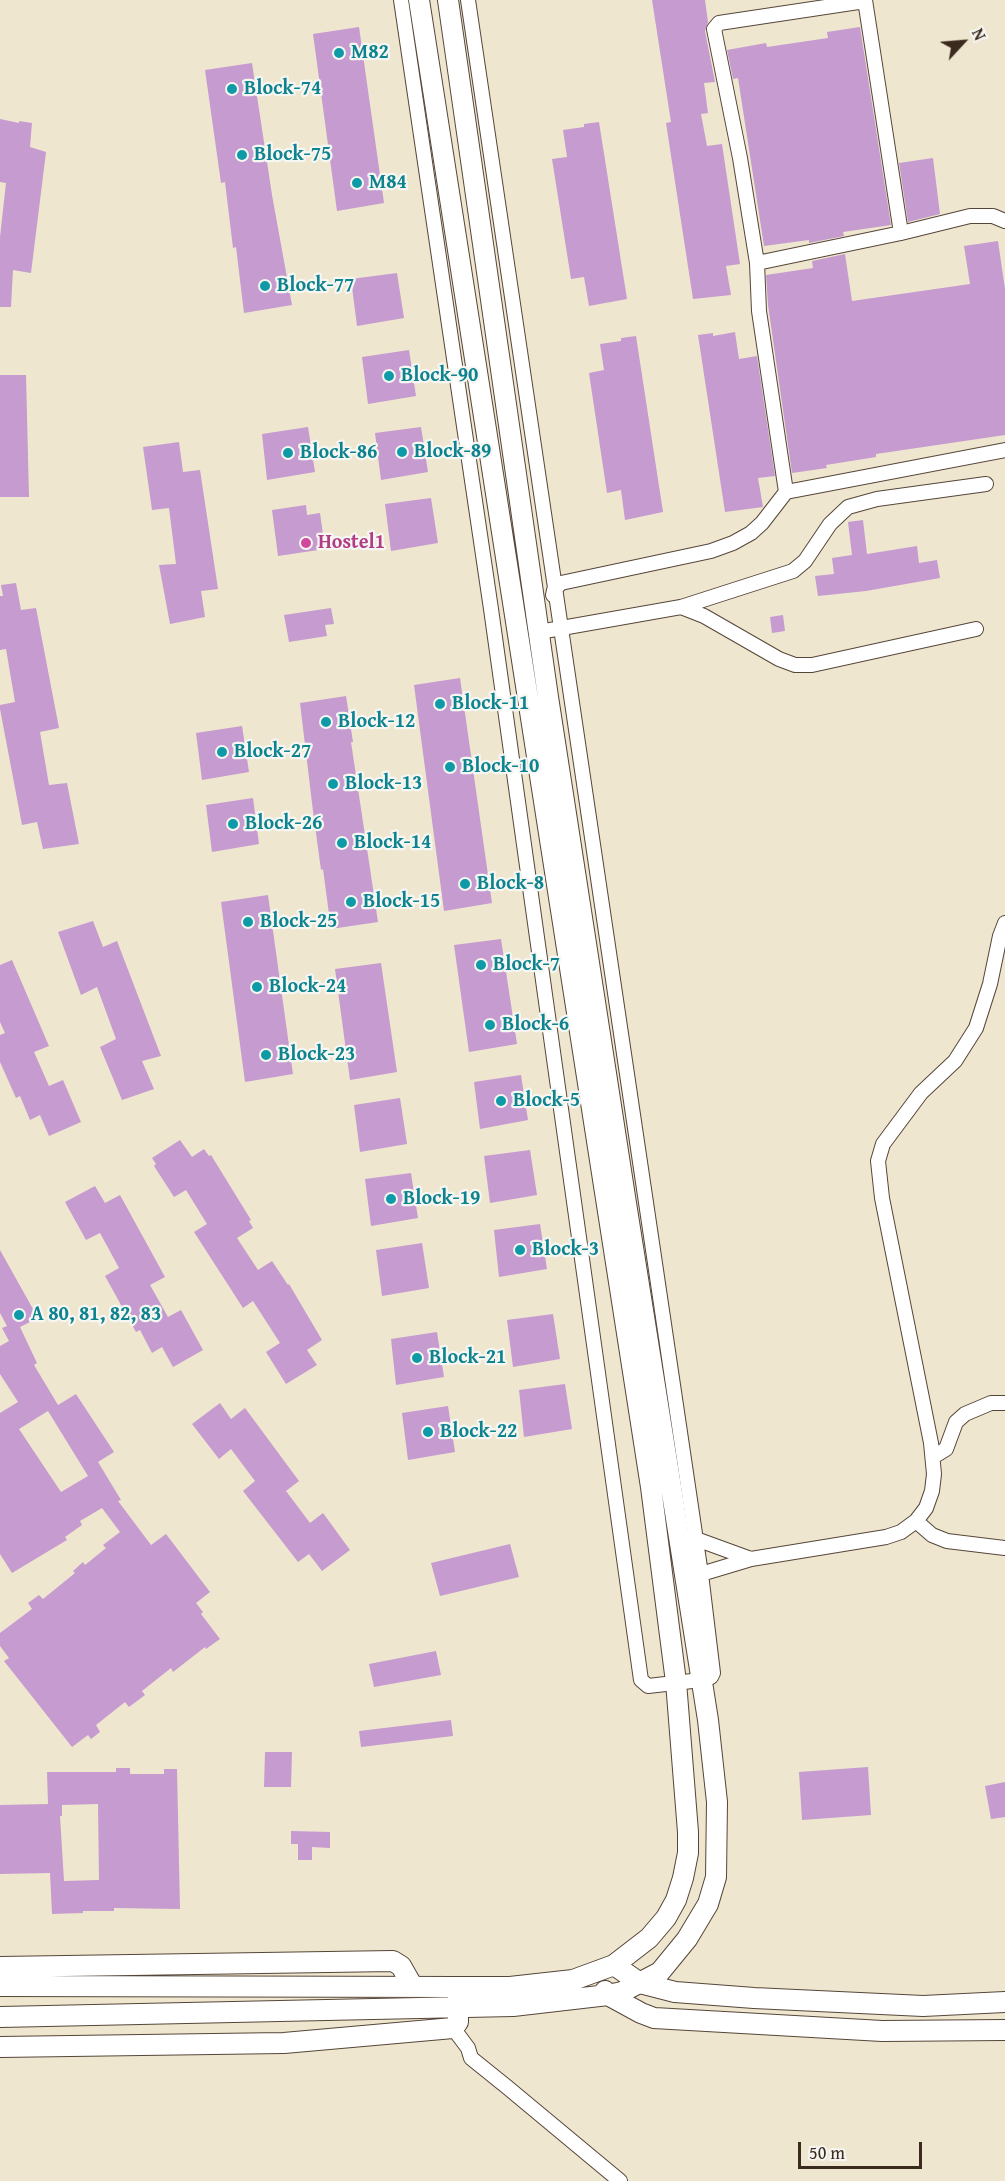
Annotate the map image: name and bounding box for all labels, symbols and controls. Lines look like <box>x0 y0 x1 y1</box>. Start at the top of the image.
north arrow <box>933 12 993 72</box>
text: N <box>966 24 992 44</box>
place label: M82 <box>351 41 389 65</box>
marker: M82 <box>332 46 346 60</box>
place label: Block-74 <box>244 77 321 101</box>
marker: Block-74 <box>225 82 239 96</box>
place label: Block-75 <box>254 143 331 167</box>
marker: Block-75 <box>235 148 249 162</box>
place label: M84 <box>369 171 407 195</box>
marker: M84 <box>350 176 364 190</box>
place label: Block-77 <box>277 274 354 298</box>
marker: Block-77 <box>258 279 272 293</box>
place label: Block-90 <box>401 364 478 388</box>
marker: Block-90 <box>382 369 396 383</box>
place label: Block-89 <box>414 440 491 464</box>
place label: Block-86 <box>300 441 377 465</box>
marker: Block-89 <box>395 445 409 459</box>
marker: Block-86 <box>281 446 295 460</box>
place label: Hostel1 <box>318 531 385 555</box>
marker: Hostel1 <box>299 536 313 550</box>
place label: Block-11 <box>452 692 529 716</box>
marker: Block-11 <box>433 697 447 711</box>
place label: Block-12 <box>338 710 415 734</box>
marker: Block-12 <box>319 715 333 729</box>
place label: Block-27 <box>234 740 311 764</box>
marker: Block-27 <box>215 745 229 759</box>
place label: Block-10 <box>462 755 539 779</box>
marker: Block-10 <box>443 760 457 774</box>
place label: Block-13 <box>345 772 422 796</box>
marker: Block-13 <box>326 777 340 791</box>
place label: Block-26 <box>245 812 322 836</box>
marker: Block-26 <box>226 817 240 831</box>
place label: Block-14 <box>354 831 431 855</box>
marker: Block-14 <box>335 836 349 850</box>
place label: Block-8 <box>477 872 544 896</box>
marker: Block-8 <box>458 877 472 891</box>
place label: Block-15 <box>363 890 440 914</box>
marker: Block-15 <box>344 895 358 909</box>
place label: Block-25 <box>260 910 337 934</box>
marker: Block-25 <box>241 915 255 929</box>
place label: Block-7 <box>493 953 560 977</box>
marker: Block-7 <box>474 958 488 972</box>
place label: Block-24 <box>269 975 346 999</box>
marker: Block-24 <box>250 980 264 994</box>
place label: Block-6 <box>502 1013 569 1037</box>
marker: Block-6 <box>483 1018 497 1032</box>
place label: Block-23 <box>278 1043 355 1067</box>
marker: Block-23 <box>259 1048 273 1062</box>
place label: Block-5 <box>513 1089 580 1113</box>
marker: Block-5 <box>494 1094 508 1108</box>
place label: Block-19 <box>403 1187 480 1211</box>
marker: Block-19 <box>384 1192 398 1206</box>
place label: Block-3 <box>532 1238 599 1262</box>
marker: Block-3 <box>513 1243 527 1257</box>
place label: A 80, 81, 82, 83 <box>31 1303 161 1327</box>
marker: A 80, 81, 82, 83 <box>12 1308 26 1322</box>
place label: Block-21 <box>429 1346 506 1370</box>
marker: Block-21 <box>410 1351 424 1365</box>
place label: Block-22 <box>440 1420 517 1444</box>
marker: Block-22 <box>421 1425 435 1439</box>
scale bar <box>801 2130 926 2168</box>
text: 50 m <box>809 2139 845 2166</box>

